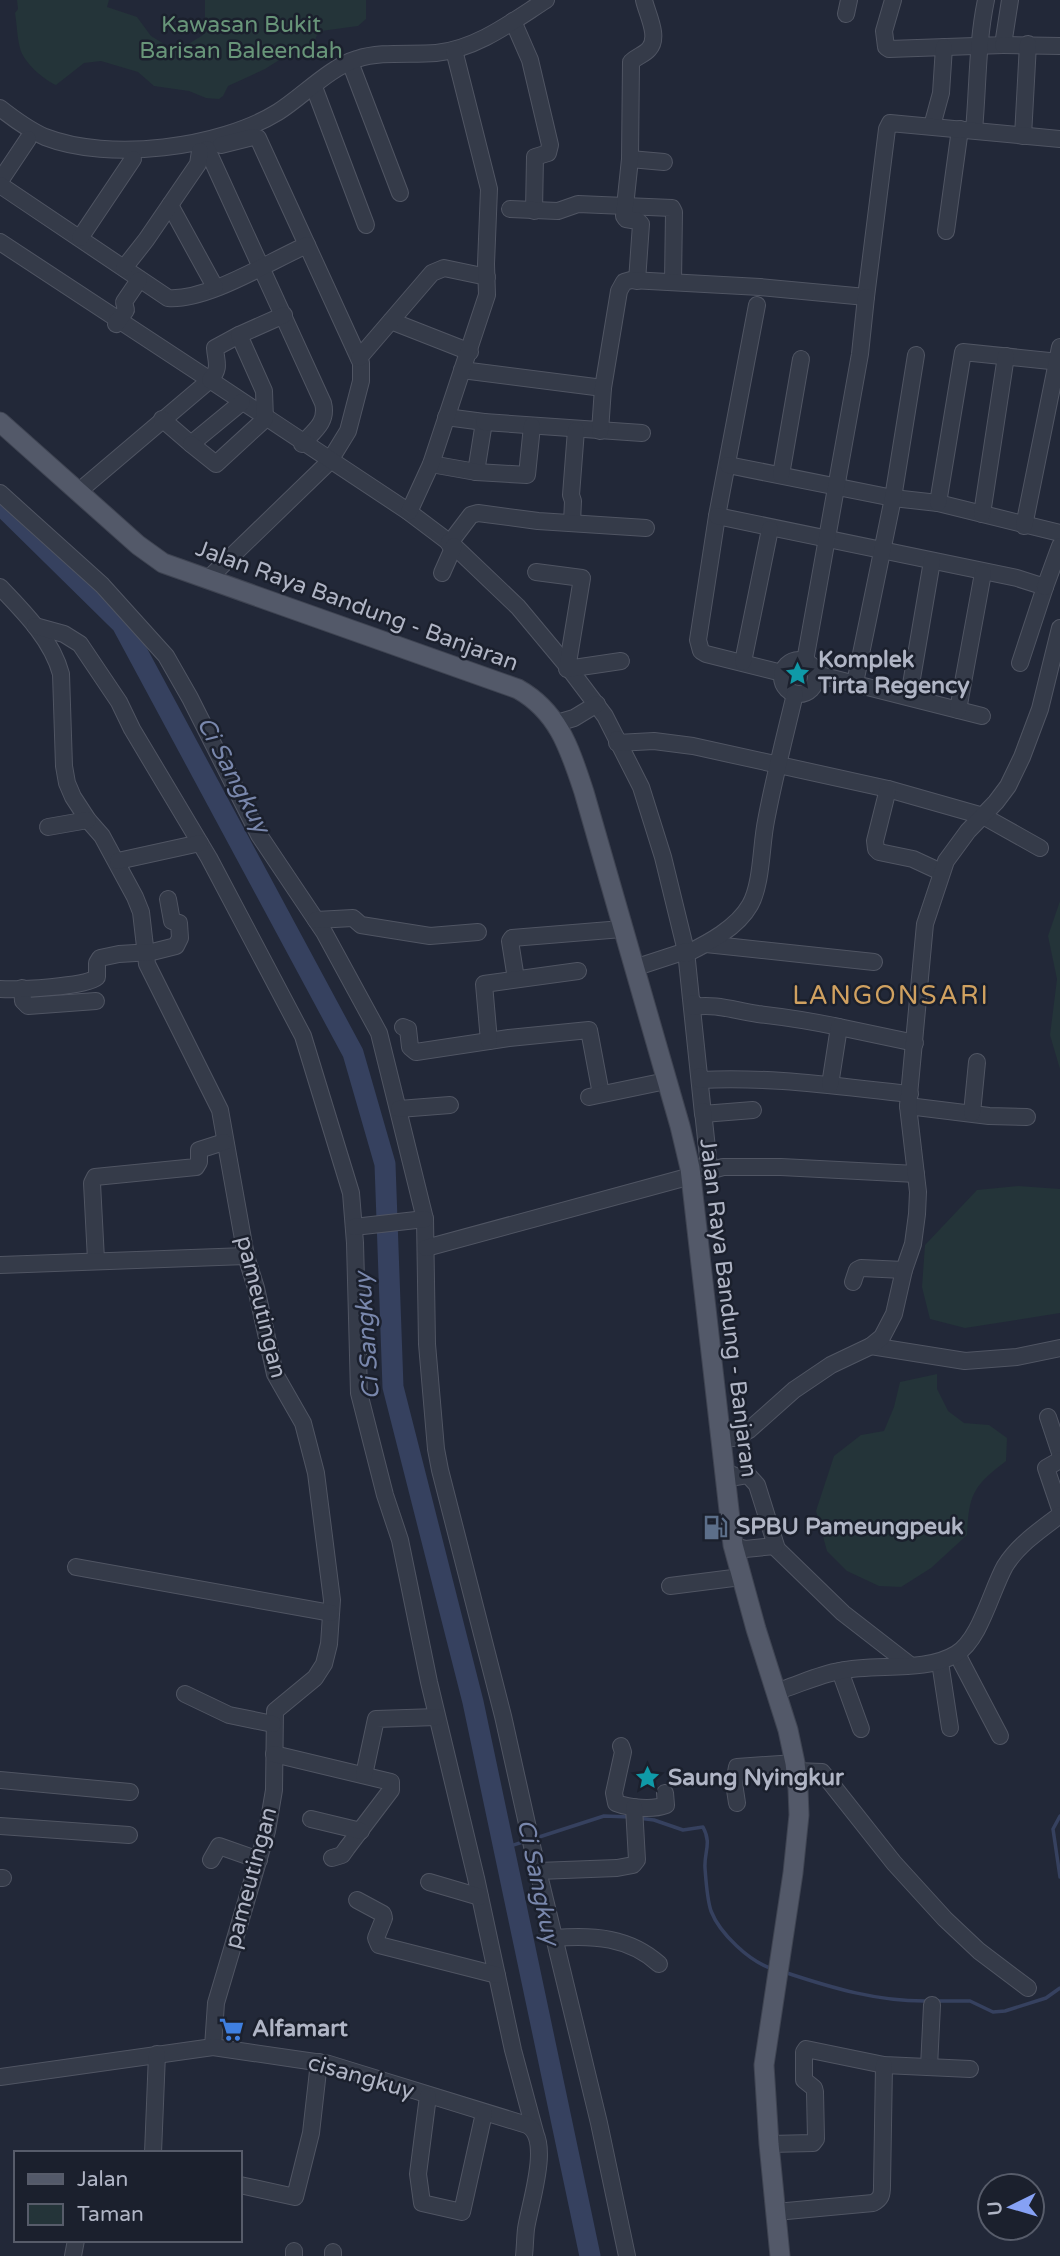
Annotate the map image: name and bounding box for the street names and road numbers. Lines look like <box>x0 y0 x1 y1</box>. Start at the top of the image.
street label: Jalan Raya Bandung - Banjaran <box>192 535 522 677</box>
street label: Jalan Raya Bandung - Banjaran <box>693 1137 763 1479</box>
street label: pameutingan <box>230 1233 292 1381</box>
street label: pameutingan <box>219 1804 283 1952</box>
street label: cisangkuy <box>305 2048 417 2106</box>

